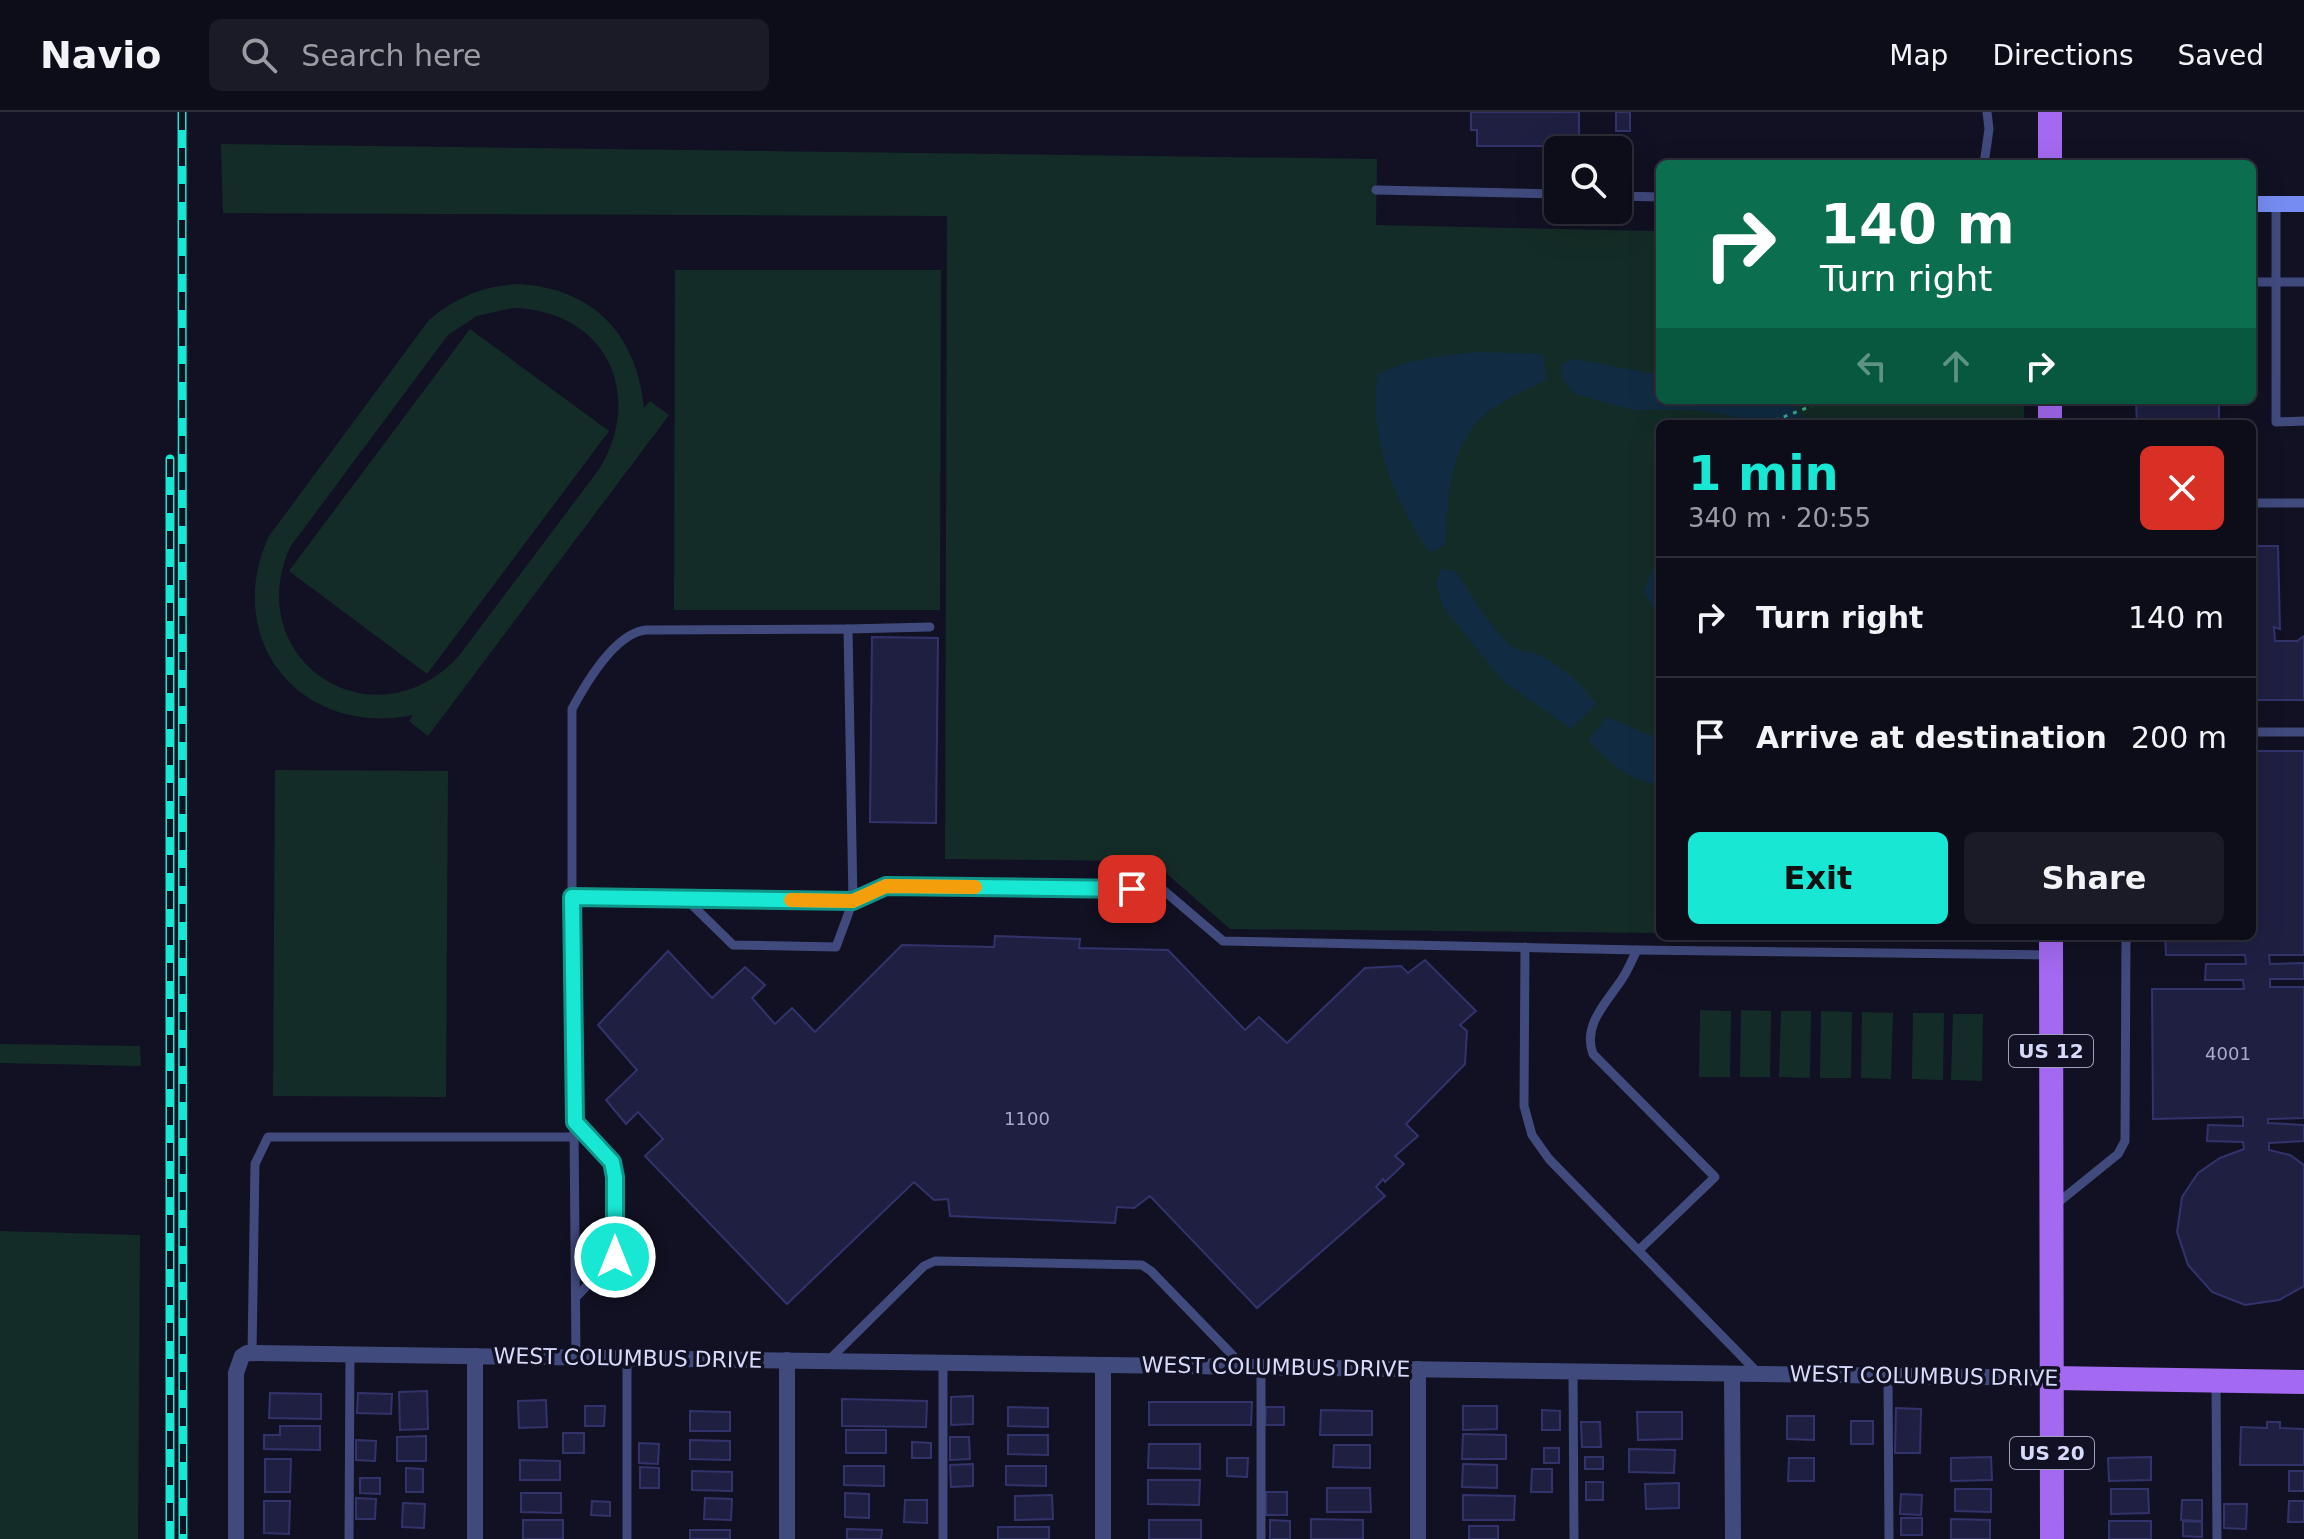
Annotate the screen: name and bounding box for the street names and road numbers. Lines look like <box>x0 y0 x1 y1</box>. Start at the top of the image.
road number: US 12 <box>2009 1035 2093 1067</box>
street label: WEST COLUMBUS DRIVE <box>493 1343 763 1373</box>
street label: WEST COLUMBUS DRIVE <box>1141 1352 1411 1382</box>
street label: WEST COLUMBUS DRIVE <box>1789 1361 2059 1391</box>
road number: US 20 <box>2010 1437 2094 1469</box>

